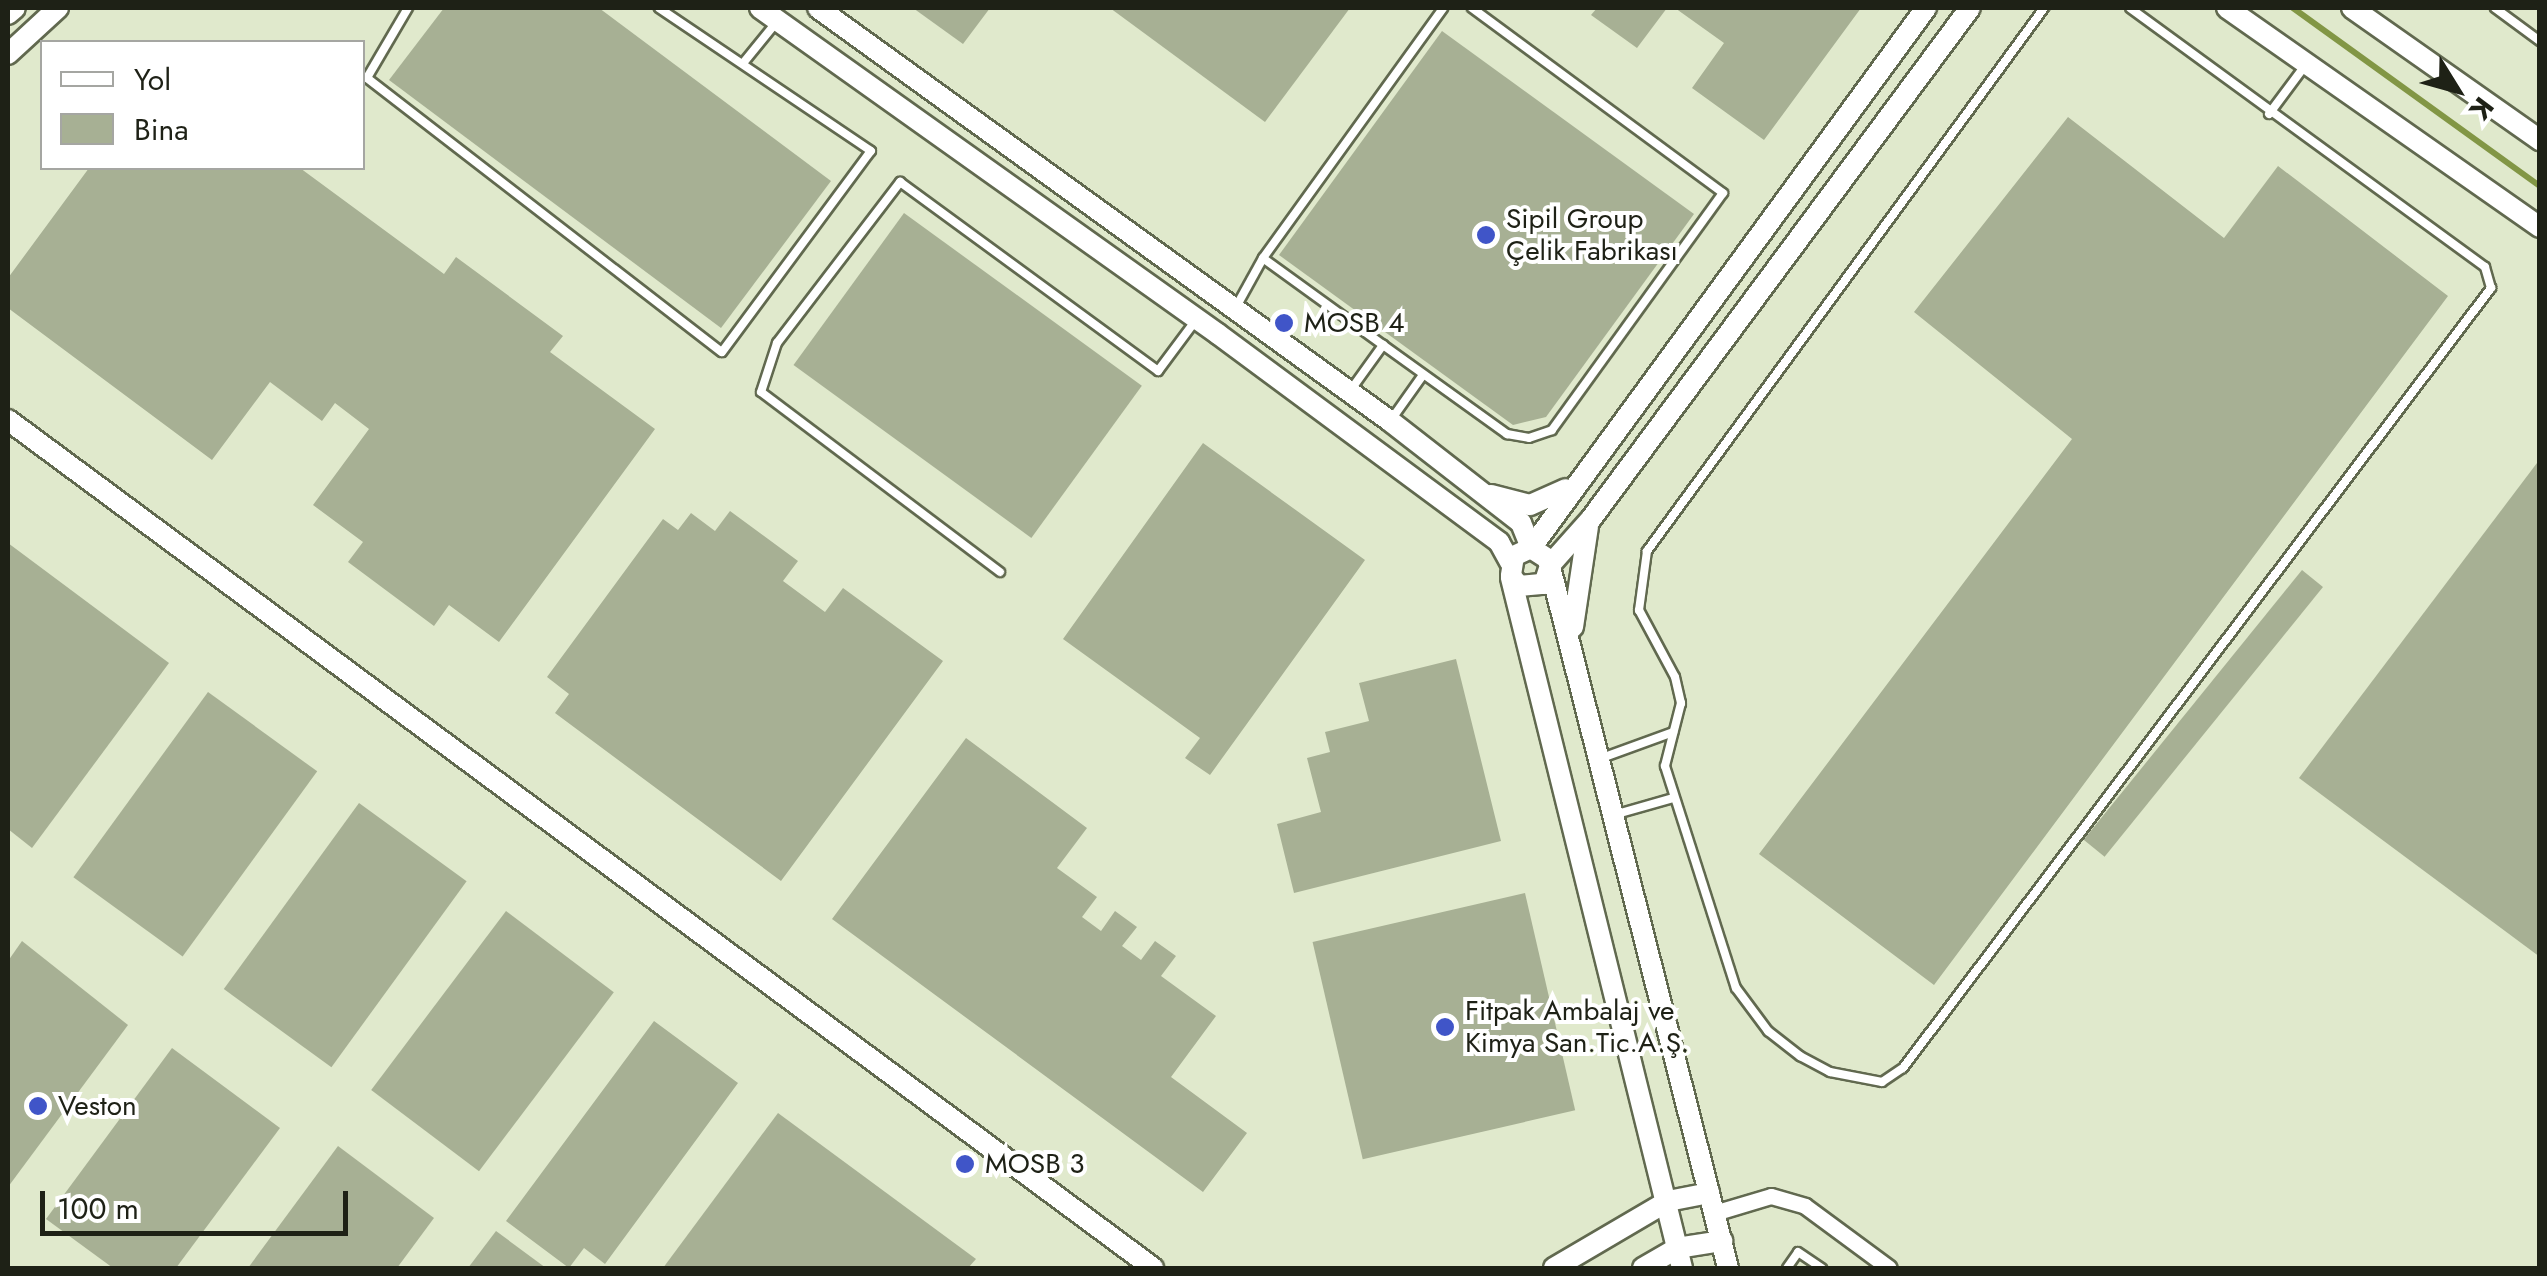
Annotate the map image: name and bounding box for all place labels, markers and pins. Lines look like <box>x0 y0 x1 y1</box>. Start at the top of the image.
place label: Sipil Group Çelik Fabrikası <box>1506 202 1678 268</box>
marker: Sipil Group Çelik Fabrikası <box>1475 224 1497 246</box>
place label: MOSB 4 <box>1304 306 1404 340</box>
marker: MOSB 4 <box>1273 312 1295 334</box>
place label: Fitpak Ambalaj ve Kimya San.Tic.A.Ş. <box>1465 994 1689 1060</box>
marker: Fitpak Ambalaj ve Kimya San.Tic.A.Ş. <box>1434 1016 1456 1038</box>
place label: Veston <box>58 1089 137 1123</box>
marker: Veston <box>27 1095 49 1117</box>
place label: MOSB 3 <box>985 1147 1084 1181</box>
marker: MOSB 3 <box>954 1153 976 1175</box>

